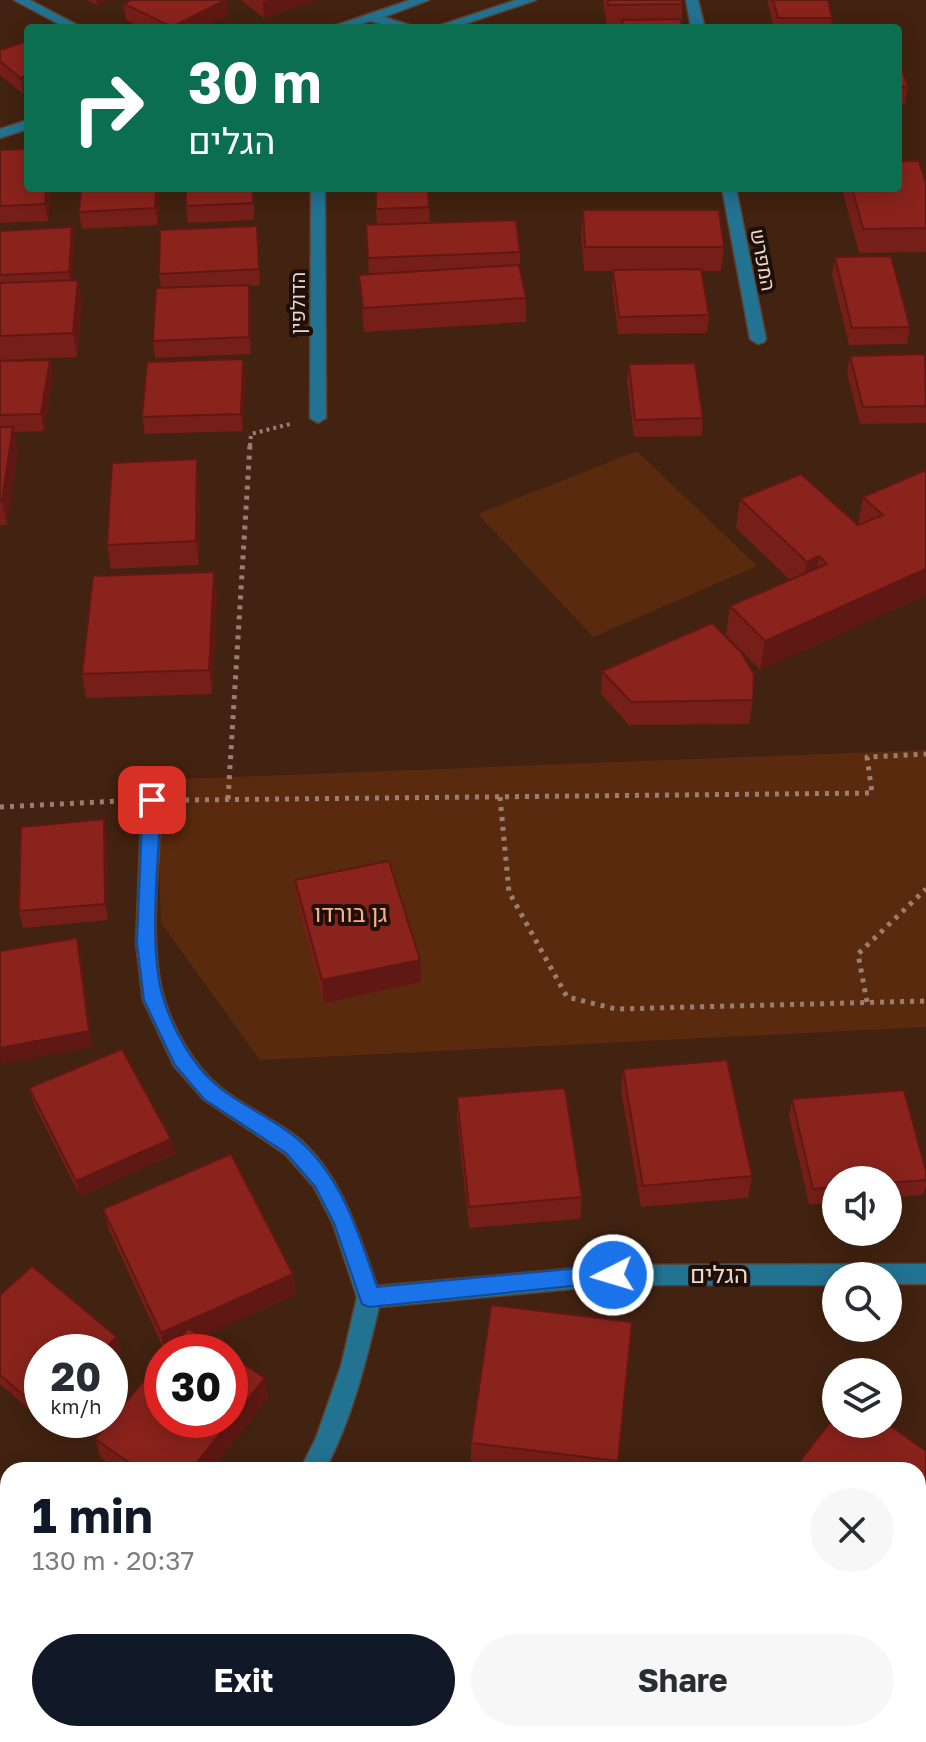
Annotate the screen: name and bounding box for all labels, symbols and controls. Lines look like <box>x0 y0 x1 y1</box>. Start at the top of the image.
text: 30 m <box>188 48 322 115</box>
icon: right <box>56 56 160 160</box>
text: הגלים <box>188 119 275 162</box>
street label: המפרש <box>746 227 782 293</box>
street label: הדולפין <box>285 272 309 334</box>
pin <box>118 766 186 834</box>
icon: arrive <box>130 778 174 822</box>
park label: גן בורדו <box>314 898 388 927</box>
map controls <box>822 1166 902 1438</box>
button: sound <box>822 1166 902 1246</box>
position arrow <box>571 1233 655 1317</box>
street label: הגלים <box>690 1259 748 1288</box>
button: search <box>822 1262 902 1342</box>
speed limit sign: 30 <box>144 1334 248 1438</box>
text: 20 <box>51 1352 101 1400</box>
button: layers <box>822 1358 902 1438</box>
text: km/h <box>51 1394 101 1418</box>
text: 1 min <box>32 1486 153 1544</box>
button: close <box>810 1488 894 1572</box>
text: 130 m · 20:37 <box>32 1545 194 1576</box>
button: Exit <box>32 1634 455 1726</box>
button: Share <box>471 1634 894 1726</box>

